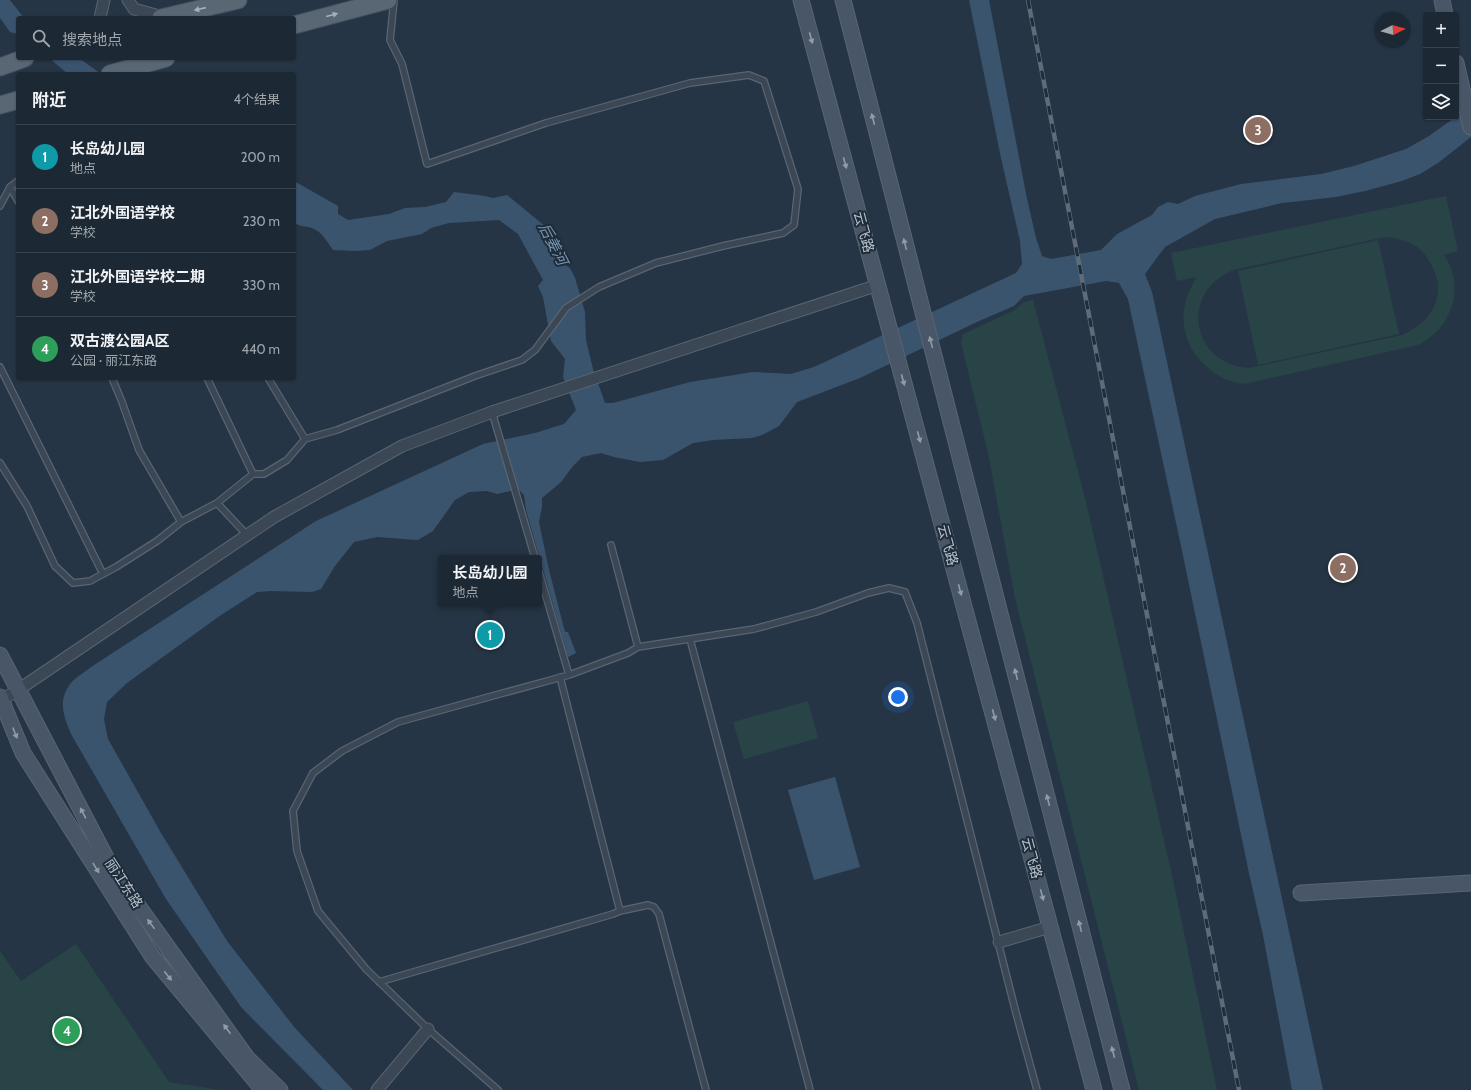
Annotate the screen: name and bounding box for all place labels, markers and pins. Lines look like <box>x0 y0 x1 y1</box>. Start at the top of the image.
pin: 3 <box>1245 115 1271 145</box>
pin: 2 <box>1330 553 1356 583</box>
pin: 1 <box>477 620 503 650</box>
pin: 4 <box>54 1016 80 1046</box>

